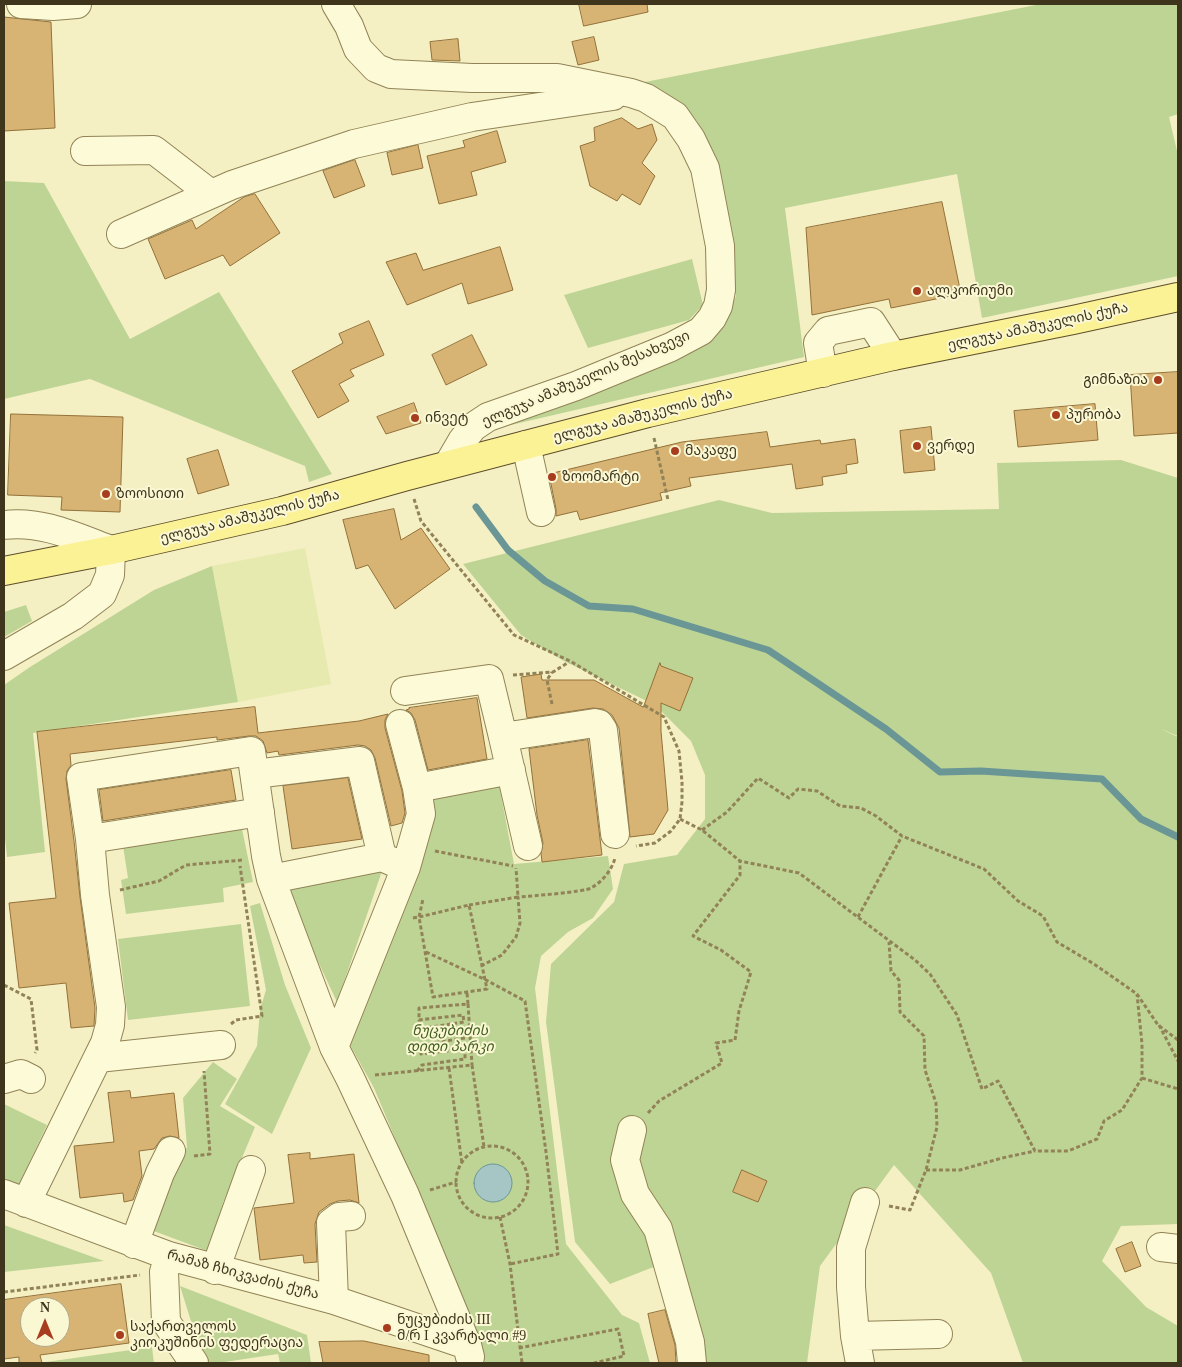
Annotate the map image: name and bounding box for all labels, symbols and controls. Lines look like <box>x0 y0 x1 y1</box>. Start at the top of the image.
place label: ალკორიუმი <box>927 283 1013 299</box>
marker: ალკორიუმი <box>911 285 923 297</box>
street label: ელგუჯა ამაშუკელის ქუჩა <box>946 300 1130 354</box>
street label: ელგუჯა ამაშუკელის შესახვევი <box>479 327 693 431</box>
place label: გიმნაზია <box>1083 372 1148 388</box>
marker: გიმნაზია <box>1152 374 1164 386</box>
street label: ელგუჯა ამაშუკელის ქუჩა <box>552 386 734 446</box>
place label: პურობა <box>1066 407 1121 423</box>
marker: პურობა <box>1050 409 1062 421</box>
place label: ინვეტ <box>425 410 468 426</box>
marker: ინვეტ <box>409 412 421 424</box>
place label: ვერდე <box>927 438 975 454</box>
marker: ვერდე <box>911 440 923 452</box>
place label: მაკაფე <box>685 443 737 459</box>
marker: მაკაფე <box>669 445 681 457</box>
place label: ზოომარტი <box>562 469 639 485</box>
marker: ზოომარტი <box>546 471 558 483</box>
place label: ზოოსითი <box>116 486 184 502</box>
street label: ელგუჯა ამაშუკელის ქუჩა <box>159 487 341 547</box>
marker: ზოოსითი <box>100 488 112 500</box>
park label: ნუცუბიძის დიდი პარკი <box>406 1023 494 1056</box>
street label: რამაზ ჩხიკვაძის ქუჩა <box>165 1247 321 1303</box>
north arrow <box>20 1297 70 1347</box>
text: N <box>40 1300 50 1315</box>
place label: ნუცუბიძის III მ/რ I კვარტალი #9 <box>397 1312 526 1344</box>
place label: საქართველოს კიოკუშინის ფედერაცია <box>130 1319 303 1351</box>
marker: ნუცუბიძის III მ/რ I კვარტალი #9 <box>381 1322 393 1334</box>
marker: საქართველოს კიოკუშინის ფედერაცია <box>114 1329 126 1341</box>

